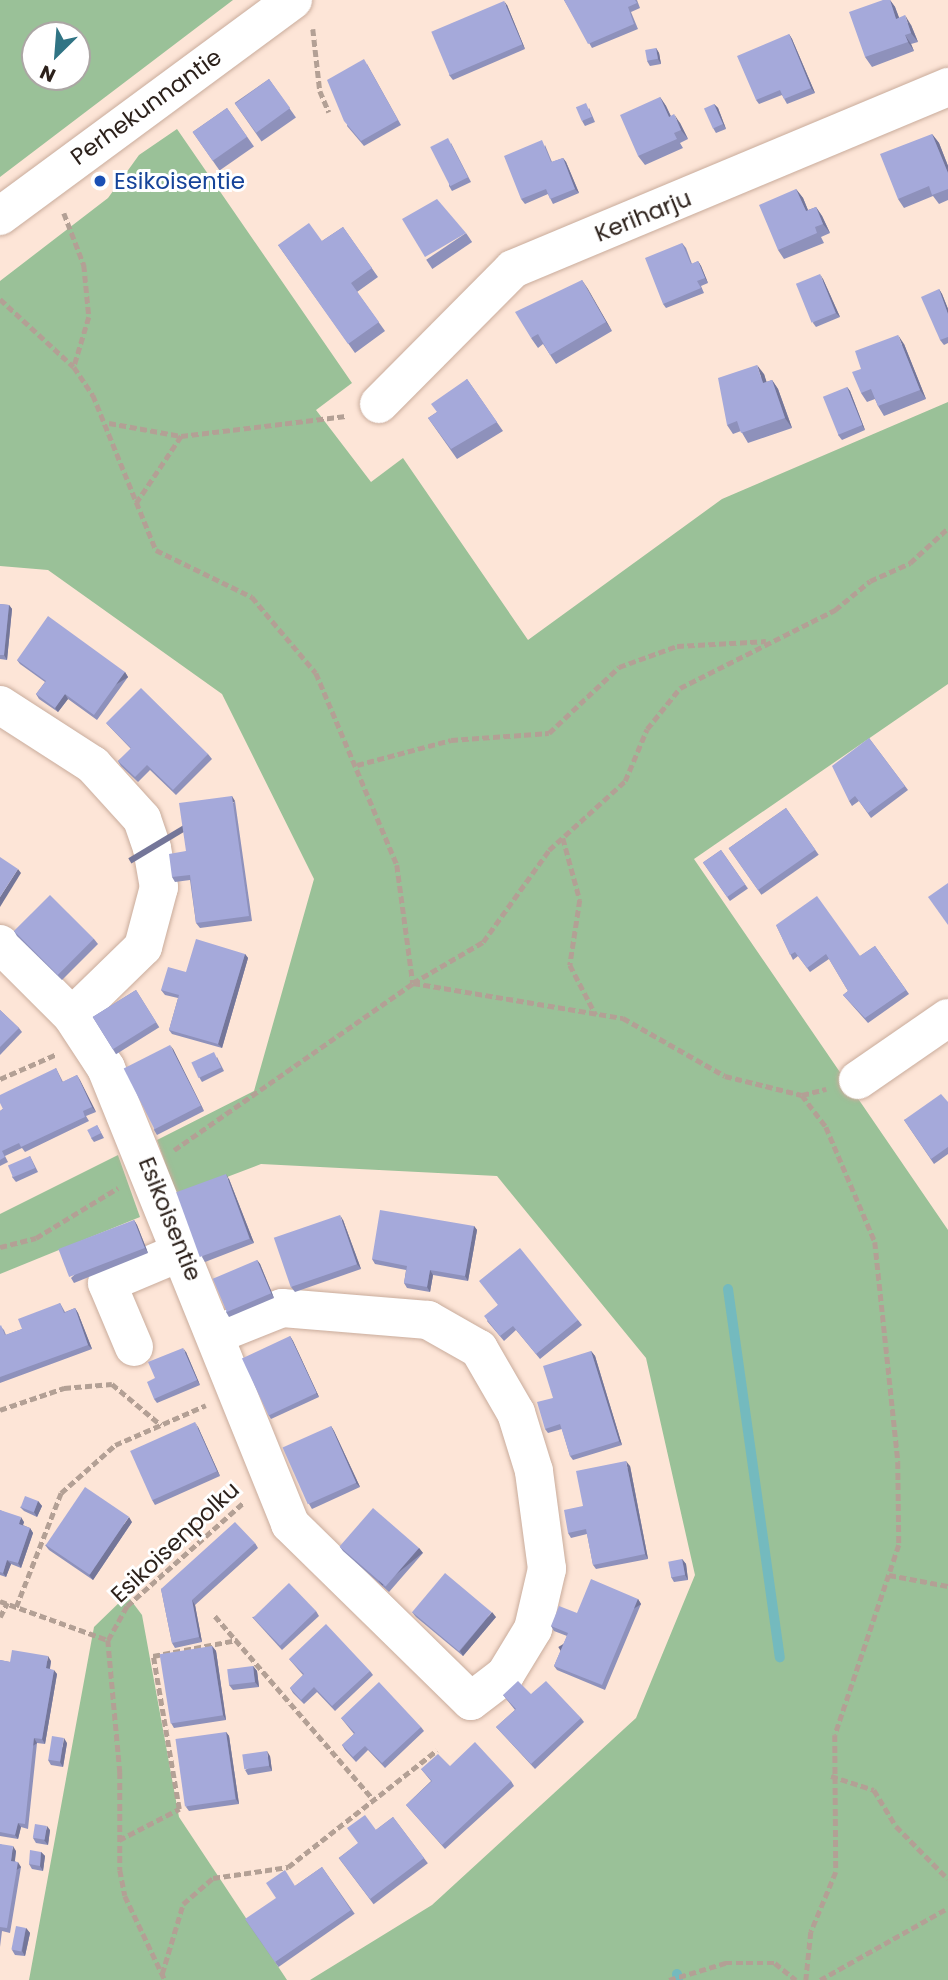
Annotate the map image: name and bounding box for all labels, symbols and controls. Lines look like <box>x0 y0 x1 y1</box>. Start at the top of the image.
north arrow <box>21 21 91 91</box>
street label: Perhekunnantie <box>65 43 227 171</box>
text: N <box>36 58 60 89</box>
place label: Esikoisentie <box>114 167 245 195</box>
marker: Esikoisentie <box>92 173 108 189</box>
street label: Keriharju <box>591 184 695 248</box>
street label: Esikoisentie <box>133 1153 207 1285</box>
street label: Esikoisenpolku <box>105 1476 245 1608</box>

